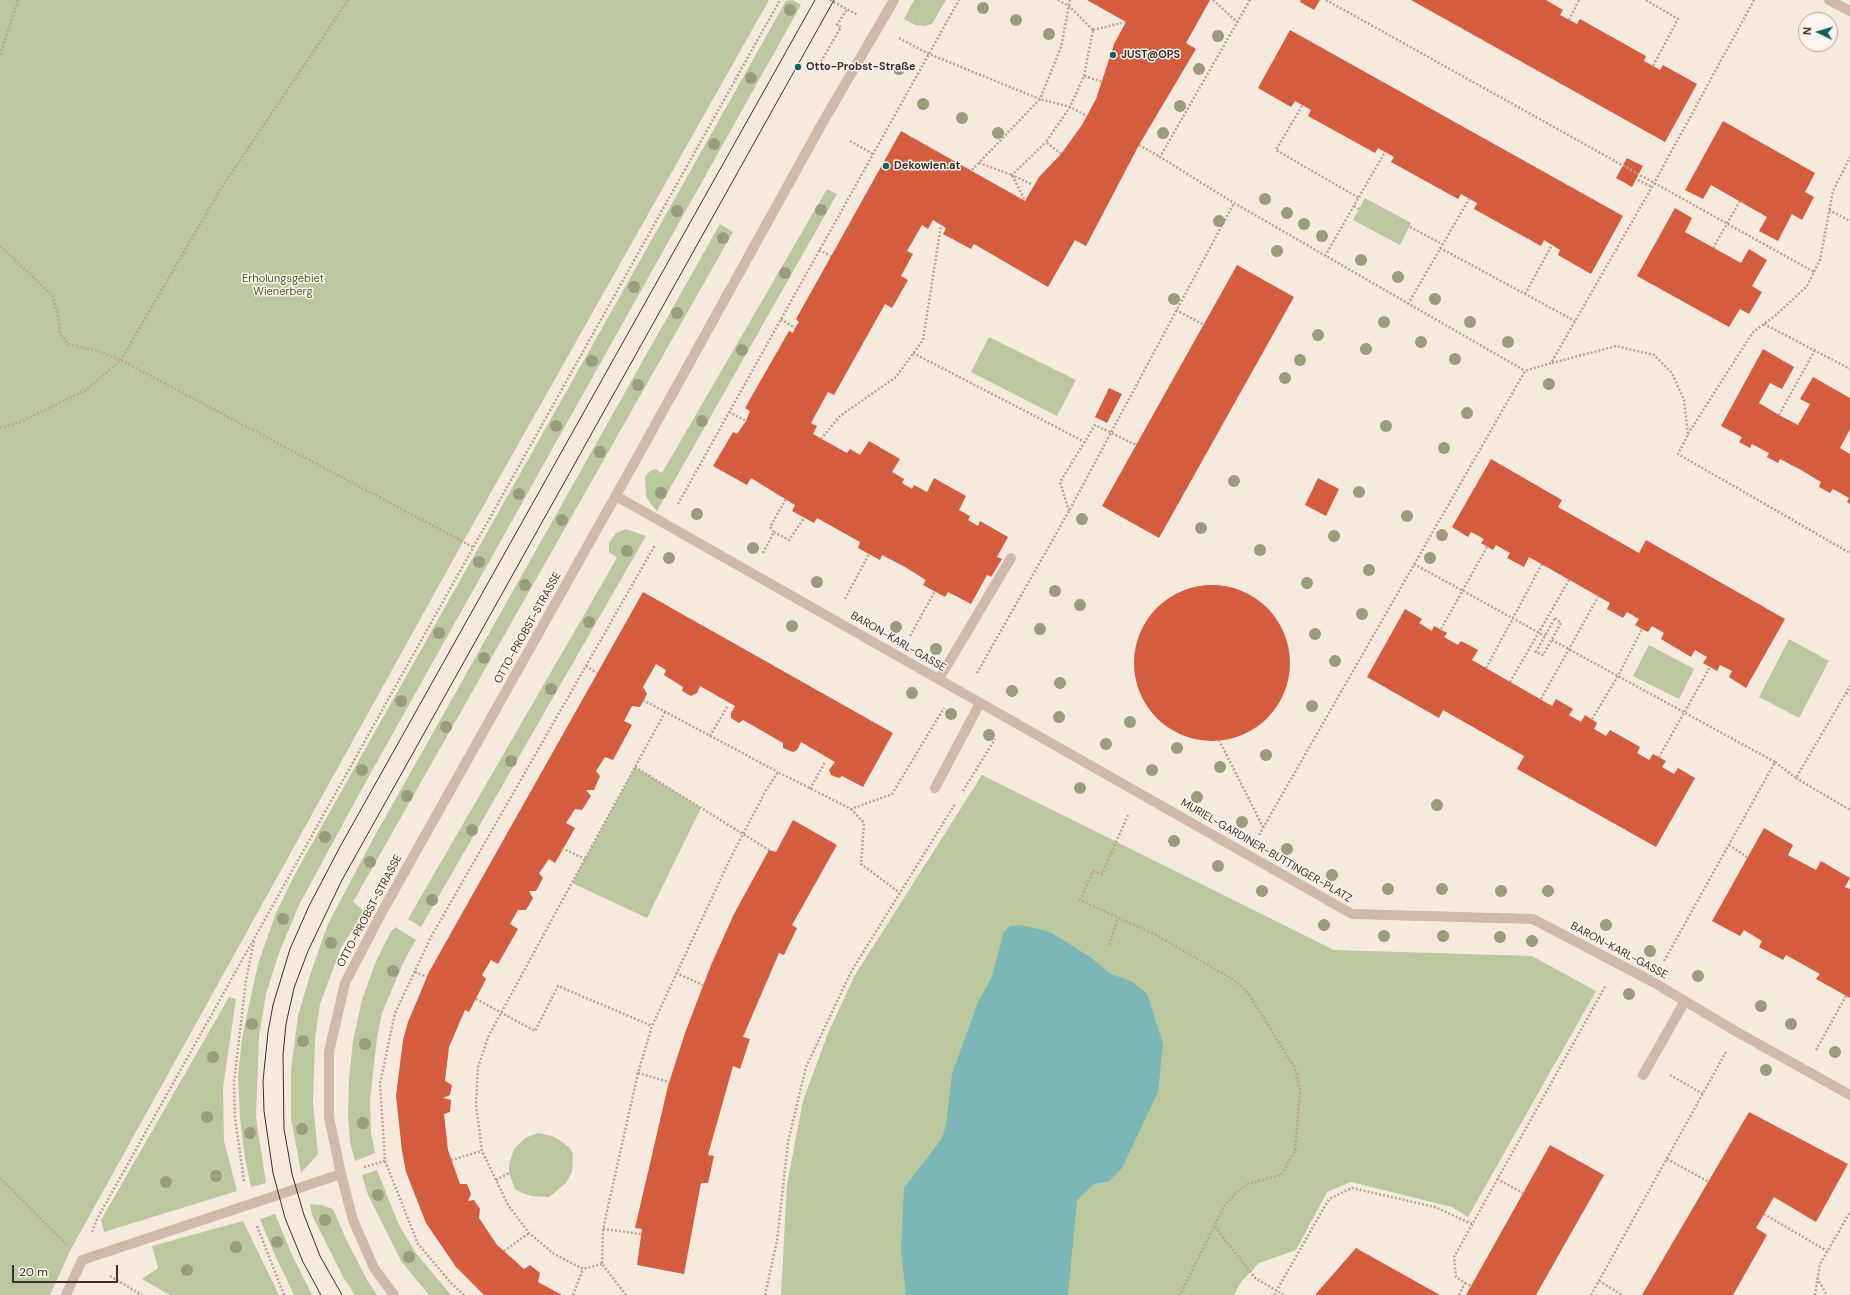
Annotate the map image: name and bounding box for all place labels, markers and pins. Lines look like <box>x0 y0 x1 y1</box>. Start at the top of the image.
place label: JUST@OPS <box>1121 48 1180 62</box>
marker: JUST@OPS <box>1108 50 1118 60</box>
place label: Otto-Probst-Straße <box>806 60 916 74</box>
marker: Otto-Probst-Straße <box>793 62 803 72</box>
place label: Dekowien.at <box>894 159 960 173</box>
marker: Dekowien.at <box>881 161 891 171</box>

